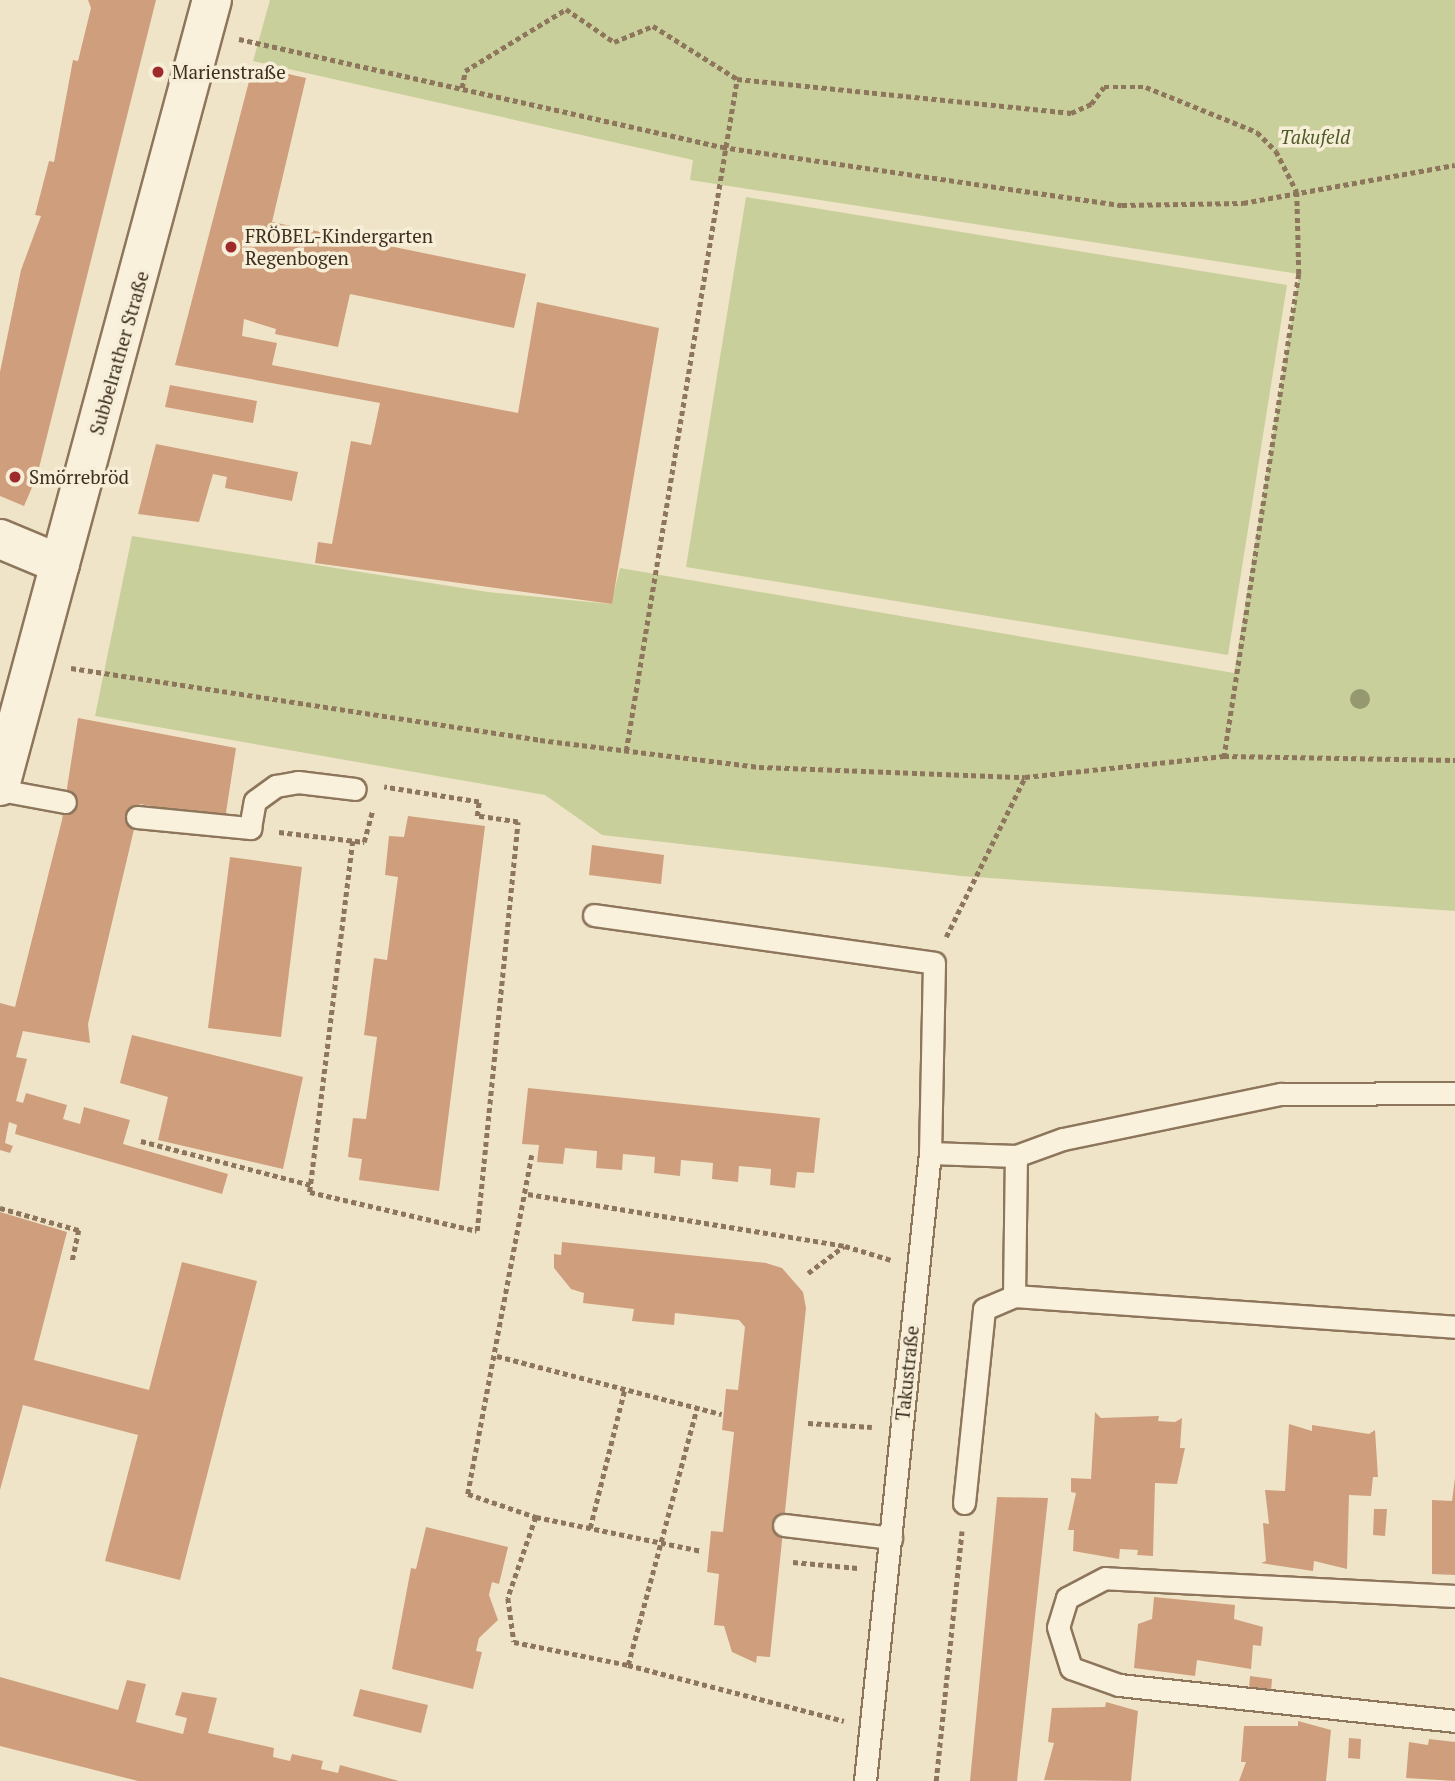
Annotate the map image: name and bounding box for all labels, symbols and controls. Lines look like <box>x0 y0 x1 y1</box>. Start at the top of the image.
place label: Marienstraße <box>172 61 286 83</box>
marker: Marienstraße <box>150 64 166 80</box>
park label: Takufeld <box>1280 126 1350 148</box>
place label: FRÖBEL-Kindergarten Regenbogen <box>245 225 433 269</box>
marker: FRÖBEL-Kindergarten Regenbogen <box>223 239 239 255</box>
street label: Subbelrather Straße <box>85 268 153 438</box>
place label: Smörrebröd <box>29 466 129 488</box>
marker: Smörrebröd <box>7 469 23 485</box>
street label: Takustraße <box>891 1324 923 1422</box>

